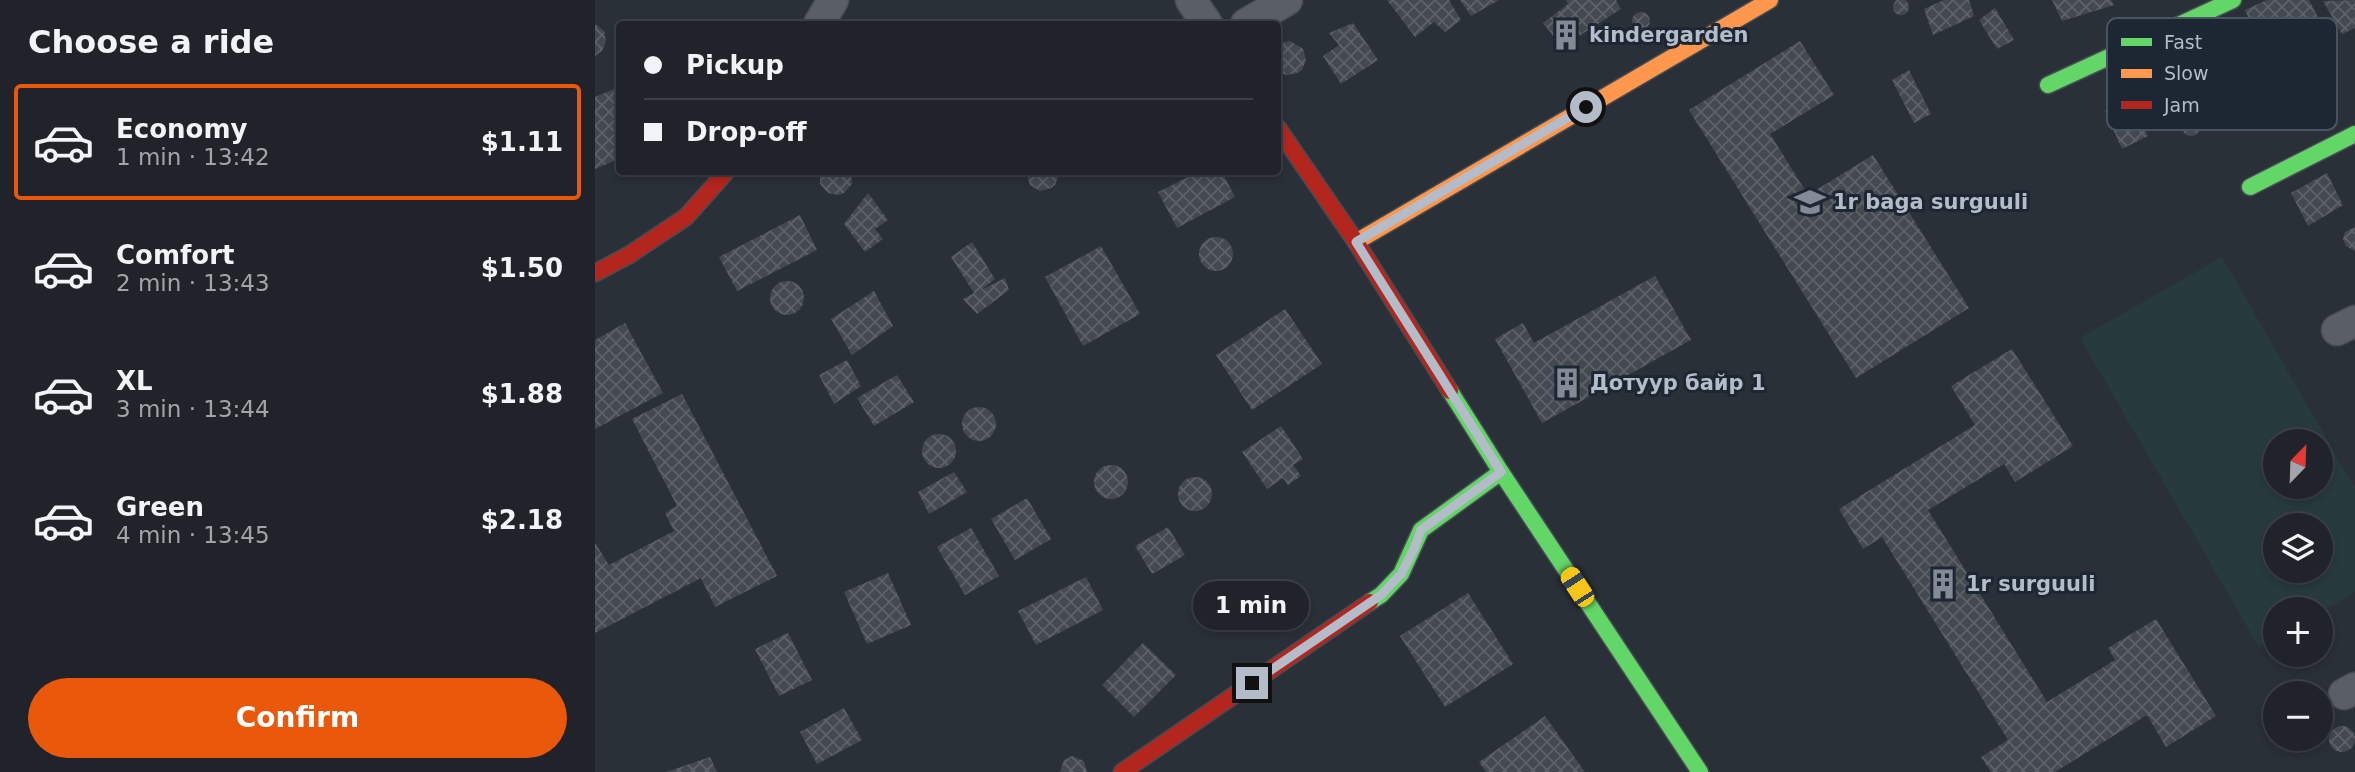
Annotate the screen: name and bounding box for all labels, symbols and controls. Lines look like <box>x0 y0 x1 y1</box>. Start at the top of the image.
building icon: kindergarden <box>1549 18 1583 52</box>
legend <box>2107 18 2337 130</box>
text: Choose a ride <box>28 23 274 61</box>
place label: kindergarden <box>1589 23 1749 47</box>
text: Fast <box>2164 31 2202 53</box>
text: Pickup <box>686 50 784 80</box>
text: Slow <box>2164 62 2209 84</box>
route start <box>1570 91 1602 123</box>
text: Jam <box>2163 94 2200 116</box>
icon: car <box>32 111 95 174</box>
text: Economy <box>116 114 247 144</box>
text: Drop-off <box>686 117 807 147</box>
text: $1.11 <box>481 127 563 157</box>
text: 1 min · 13:42 <box>116 144 270 170</box>
school or university icon: 1r baga surguuli <box>1793 185 1827 219</box>
place label: 1r baga surguuli <box>1833 190 2028 214</box>
icon: car <box>32 237 95 300</box>
text: Comfort <box>116 240 234 270</box>
text: $1.50 <box>481 253 563 283</box>
text: 2 min · 13:43 <box>116 270 270 296</box>
icon: car <box>32 363 95 426</box>
text: XL <box>116 366 153 396</box>
building icon: Дотуур байр 1 <box>1550 366 1584 400</box>
place label: Дотуур байр 1 <box>1590 371 1766 395</box>
text: $1.88 <box>481 379 563 409</box>
text: 3 min · 13:44 <box>116 396 270 422</box>
north arrow <box>2263 429 2333 499</box>
map controls <box>2263 429 2333 751</box>
icon: car <box>32 489 95 552</box>
text: Green <box>116 492 204 522</box>
text: $2.18 <box>481 505 563 535</box>
button: layers <box>2263 513 2333 583</box>
text: 4 min · 13:45 <box>116 522 270 548</box>
car <box>1557 564 1598 610</box>
building icon: 1r surguuli <box>1926 567 1960 601</box>
place label: 1r surguuli <box>1966 572 2095 596</box>
callout: 1 min <box>1194 582 1310 630</box>
text: 1 min <box>1215 592 1287 618</box>
button: + <box>2263 597 2333 667</box>
route end <box>1236 667 1268 699</box>
button: Confirm <box>28 678 567 758</box>
button: − <box>2263 681 2333 751</box>

